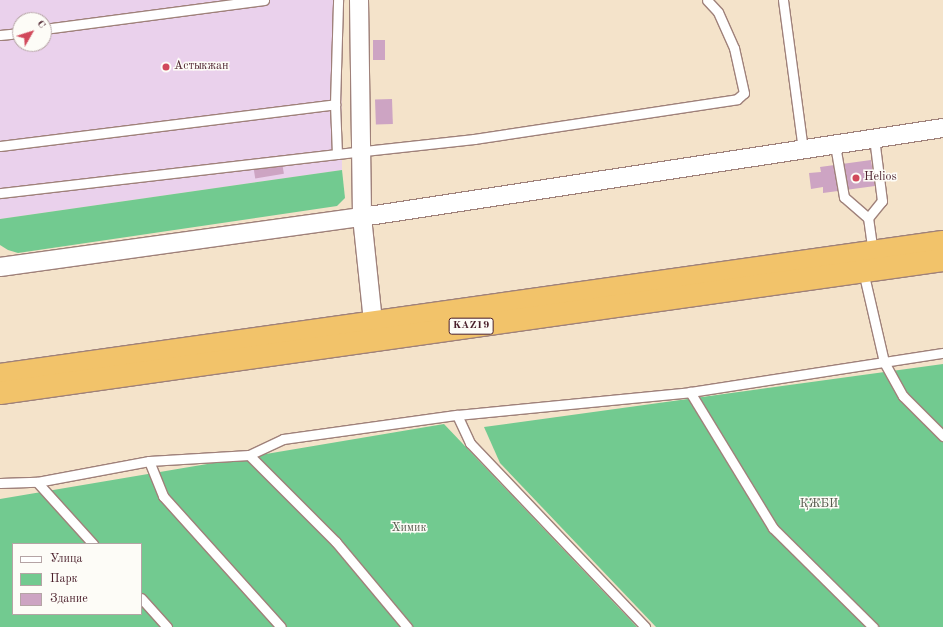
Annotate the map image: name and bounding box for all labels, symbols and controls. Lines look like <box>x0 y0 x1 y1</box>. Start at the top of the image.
north arrow <box>12 12 52 52</box>
text: С <box>34 18 47 31</box>
place label: Астыкжан <box>174 60 229 74</box>
marker: Астыкжан <box>161 62 171 72</box>
place label: Helios <box>864 171 897 185</box>
marker: Helios <box>851 173 861 183</box>
road number: KAZ19 <box>448 317 494 335</box>
park label: ҚЖБИ <box>800 498 838 512</box>
park label: Химик <box>392 522 426 536</box>
legend <box>12 543 142 615</box>
text: Улица <box>50 553 83 565</box>
text: Парк <box>50 573 78 585</box>
text: Здание <box>50 593 88 605</box>

